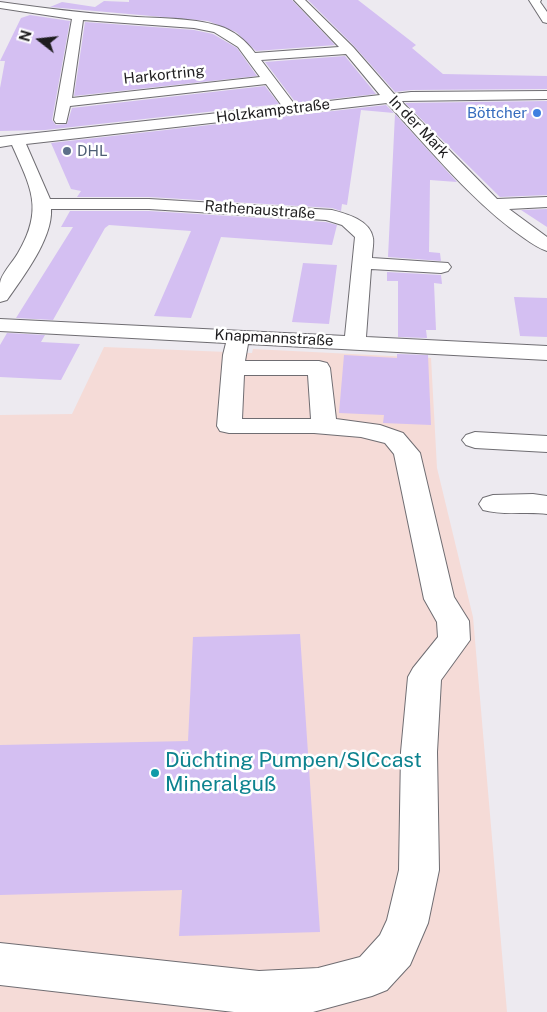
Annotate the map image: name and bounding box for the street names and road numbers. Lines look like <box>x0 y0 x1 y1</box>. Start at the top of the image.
street label: Harkortring <box>123 62 205 88</box>
street label: In der Mark <box>385 92 453 162</box>
street label: Holzkampstraße <box>215 95 331 127</box>
street label: Rathenaustraße <box>204 197 316 223</box>
street label: Knapmannstraße <box>214 326 334 350</box>

